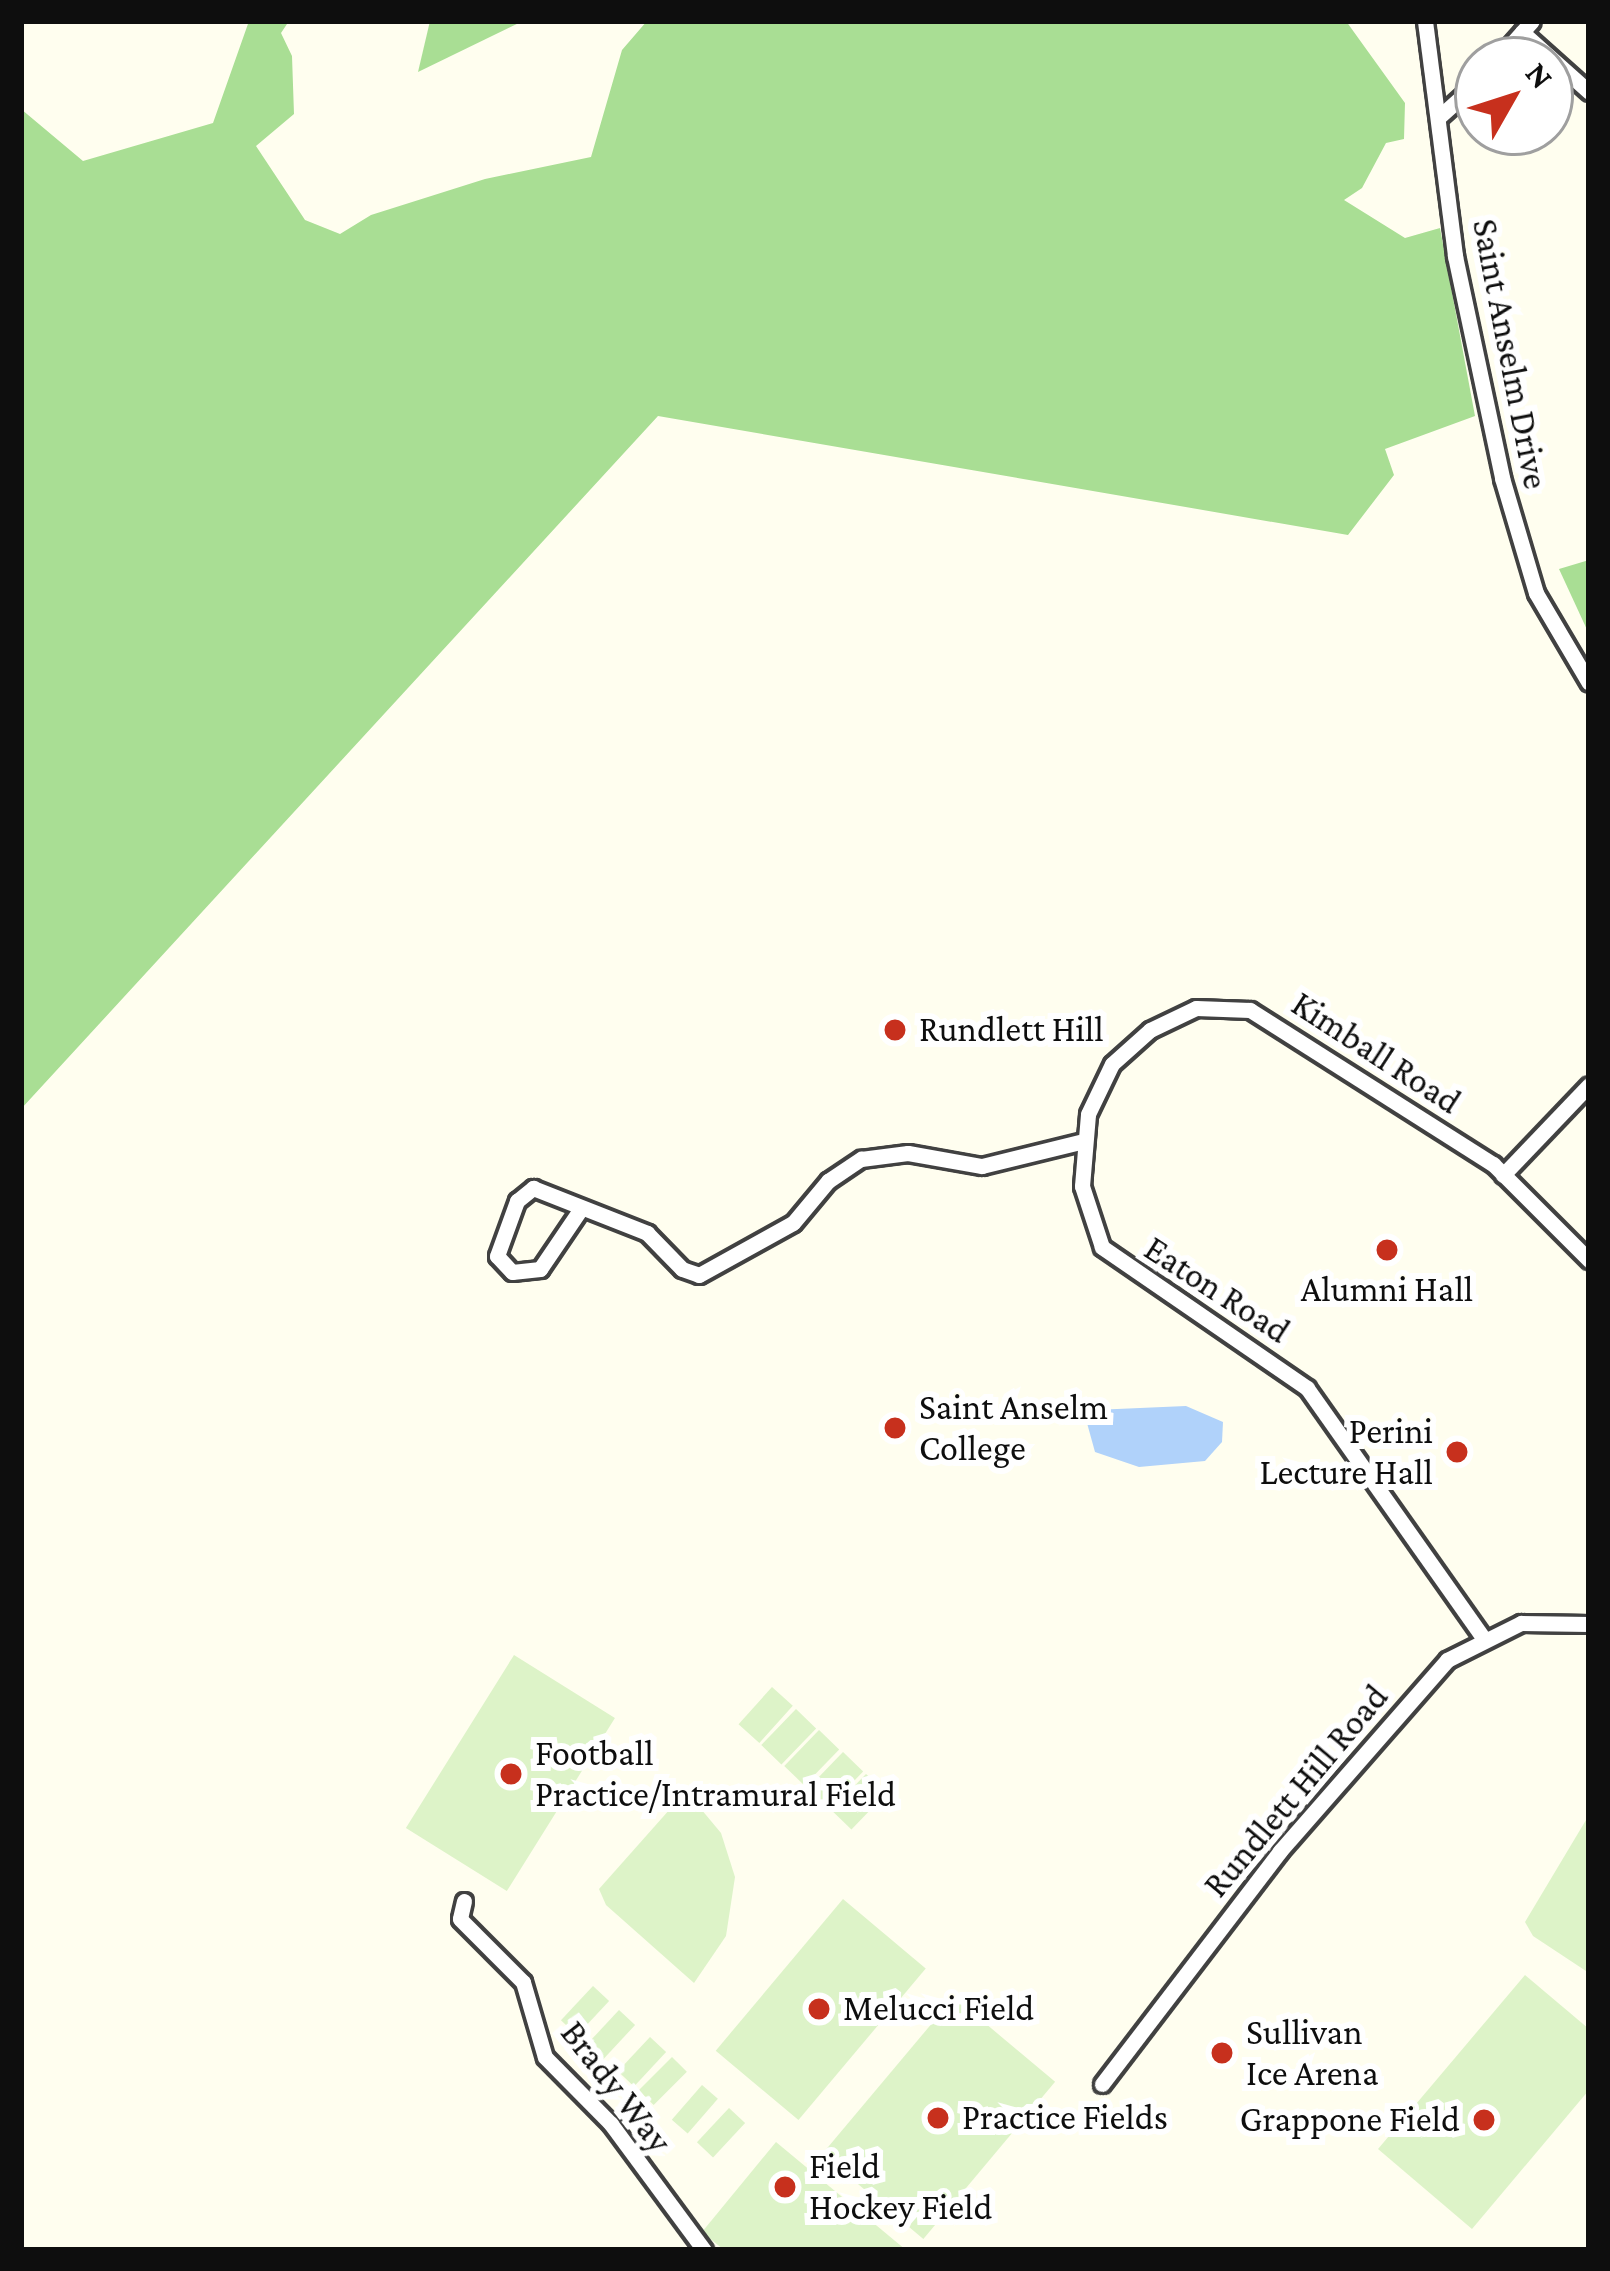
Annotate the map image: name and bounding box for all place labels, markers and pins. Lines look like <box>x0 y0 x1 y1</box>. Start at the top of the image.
place label: Rundlett Hill <box>919 1008 1104 1052</box>
marker: Rundlett Hill <box>882 1017 908 1043</box>
marker: Alumni Hall <box>1374 1237 1400 1263</box>
place label: Alumni Hall <box>1301 1268 1473 1312</box>
place label: Saint Anselm College <box>919 1385 1108 1470</box>
place label: Perini Lecture Hall <box>1259 1409 1433 1494</box>
marker: Saint Anselm College <box>882 1415 908 1441</box>
marker: Perini Lecture Hall <box>1444 1439 1470 1465</box>
place label: Football Practice/Intramural Field <box>535 1731 896 1816</box>
marker: Football Practice/Intramural Field <box>498 1761 524 1787</box>
place label: Melucci Field <box>843 1987 1034 2031</box>
marker: Melucci Field <box>806 1996 832 2022</box>
place label: Sullivan Ice Arena <box>1246 2010 1379 2095</box>
marker: Sullivan Ice Arena <box>1209 2040 1235 2066</box>
place label: Practice Fields <box>962 2096 1168 2140</box>
place label: Grappone Field <box>1240 2098 1460 2142</box>
marker: Practice Fields <box>925 2105 951 2131</box>
marker: Grappone Field <box>1471 2107 1497 2133</box>
place label: Field Hockey Field <box>809 2144 992 2229</box>
marker: Field Hockey Field <box>772 2174 798 2200</box>

